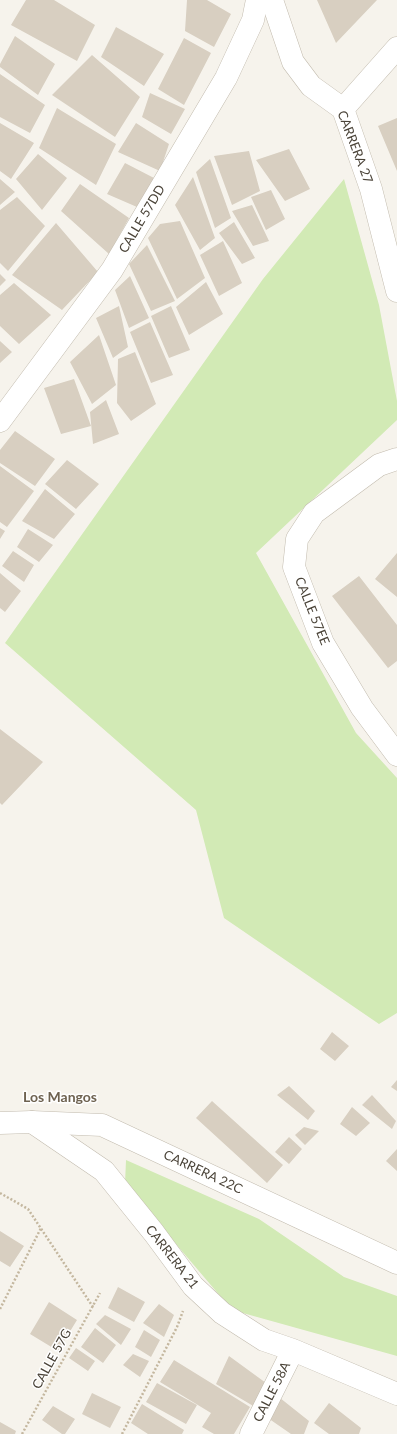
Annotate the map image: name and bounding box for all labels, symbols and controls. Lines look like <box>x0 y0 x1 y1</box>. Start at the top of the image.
street label: CARRERA 27 <box>334 108 376 186</box>
street label: CALLE 57DD <box>116 182 168 256</box>
street label: CALLE 57EE <box>291 575 333 647</box>
district label: Los Mangos <box>23 1089 97 1105</box>
street label: CARRERA 22C <box>161 1147 245 1197</box>
street label: CARRERA 21 <box>142 1222 202 1292</box>
street label: CALLE 57G <box>29 1326 75 1392</box>
street label: CALLE 58A <box>250 1359 294 1425</box>

